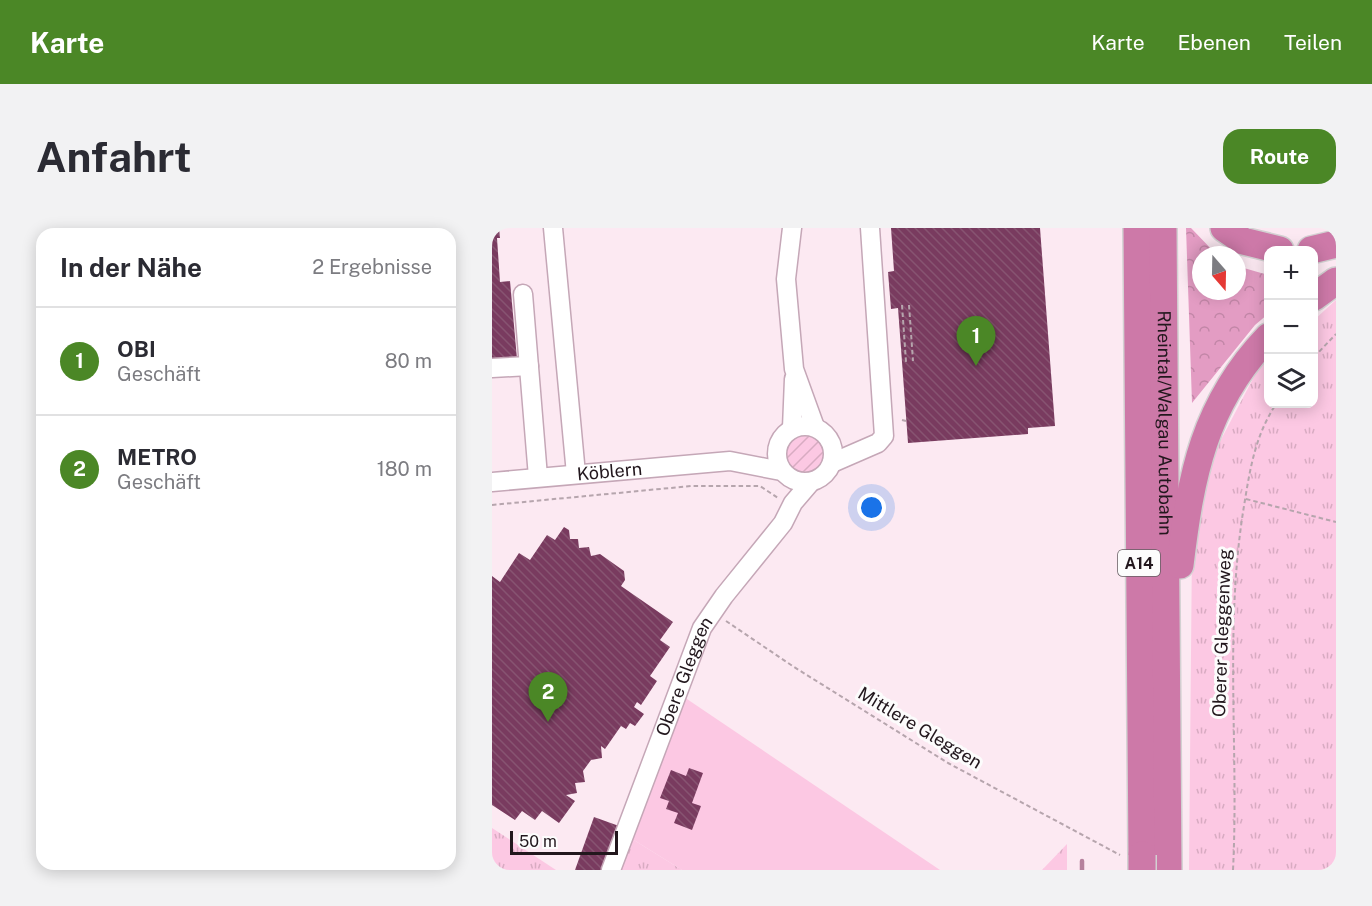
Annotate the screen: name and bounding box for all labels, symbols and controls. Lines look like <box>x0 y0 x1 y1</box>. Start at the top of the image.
text: Karte <box>30 26 104 59</box>
text: Karte <box>1091 30 1145 55</box>
text: Ebenen <box>1178 30 1251 55</box>
text: Teilen <box>1284 30 1342 55</box>
button: Route <box>1223 129 1336 184</box>
text: Anfahrt <box>36 132 192 181</box>
north arrow <box>1192 246 1246 300</box>
map controls <box>1264 246 1318 408</box>
button: + <box>1264 246 1318 300</box>
text: In der Nähe <box>60 252 202 283</box>
text: 2 Ergebnisse <box>312 255 432 279</box>
button: − <box>1264 300 1318 354</box>
street label: Rheintal/Walgau Autobahn <box>1154 310 1176 536</box>
pin: 1 <box>956 316 996 366</box>
text: OBI <box>117 336 156 362</box>
text: 1 <box>75 349 84 373</box>
text: 80 m <box>385 349 432 373</box>
button: layers <box>1264 354 1318 408</box>
text: Geschäft <box>117 362 201 386</box>
text: METRO <box>117 444 197 470</box>
text: 2 <box>73 457 86 481</box>
text: 180 m <box>377 457 432 481</box>
street label: Köblern <box>576 458 643 484</box>
text: Geschäft <box>117 470 201 494</box>
your location <box>857 493 886 522</box>
street label: Oberer Gleggenweg <box>1208 549 1235 717</box>
road number: A14 <box>1118 550 1160 576</box>
street label: Obere Gleggen <box>651 612 717 739</box>
pin: 2 <box>528 672 568 722</box>
street label: Mittlere Gleggen <box>854 682 986 773</box>
scale bar <box>510 828 618 856</box>
text: 50 m <box>519 832 557 851</box>

